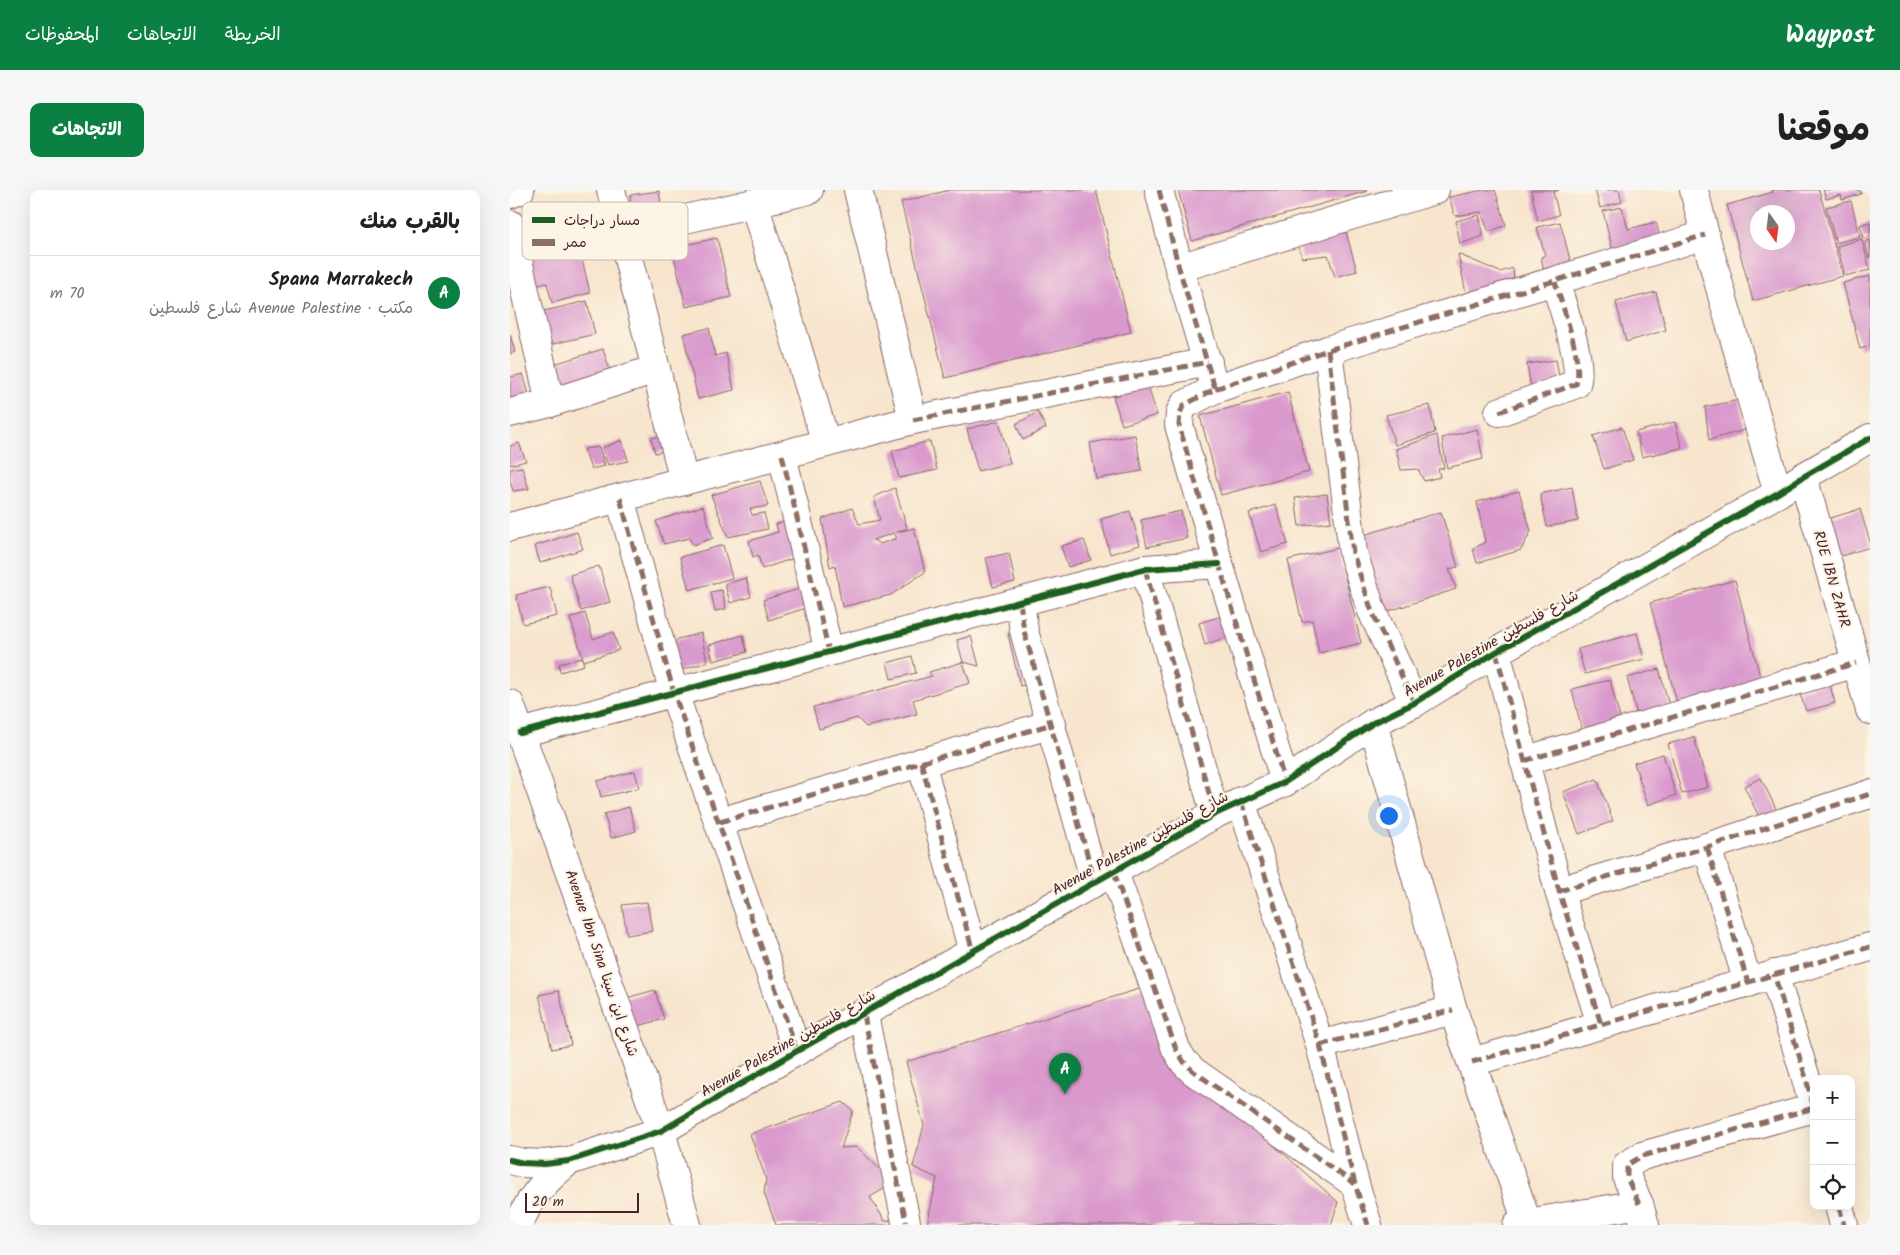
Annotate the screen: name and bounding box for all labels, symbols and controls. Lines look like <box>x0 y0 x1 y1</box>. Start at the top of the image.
text: Waypost <box>1786 16 1875 55</box>
text: المحفوظات <box>25 21 99 50</box>
text: الاتجاهات <box>127 21 197 50</box>
text: الخريطة <box>225 21 281 50</box>
button: الاتجاهات <box>30 103 144 157</box>
text: موقعنا <box>1777 103 1870 159</box>
legend <box>522 202 688 260</box>
north arrow <box>1750 205 1795 250</box>
text: بالقرب منك <box>360 206 460 239</box>
text: مسار دراجات <box>564 210 640 232</box>
text: ممر <box>563 232 587 254</box>
text: Spana Marrakech <box>269 265 413 295</box>
text: 70 m <box>50 281 85 306</box>
text: A <box>439 281 449 306</box>
text: مكتب · Avenue Palestine شارع فلسطين <box>149 296 413 321</box>
street label: RUE IBN ZAHR <box>1806 528 1856 631</box>
street label: Avenue Palestine شارع فلسطين <box>1399 584 1584 704</box>
street label: Avenue Palestine شارع فلسطين <box>1048 785 1233 903</box>
your location <box>1376 803 1402 829</box>
street label: Avenue Ibn Sina شارع ابن سينا <box>558 867 644 1060</box>
street label: Avenue Palestine شارع فلسطين <box>696 984 881 1104</box>
pin: A <box>1049 1053 1081 1094</box>
map controls <box>1810 1075 1855 1210</box>
button: + <box>1810 1075 1855 1120</box>
button: − <box>1810 1120 1855 1165</box>
button: locate <box>1810 1165 1855 1210</box>
scale bar <box>525 1190 639 1213</box>
text: 20 m <box>532 1191 564 1213</box>

